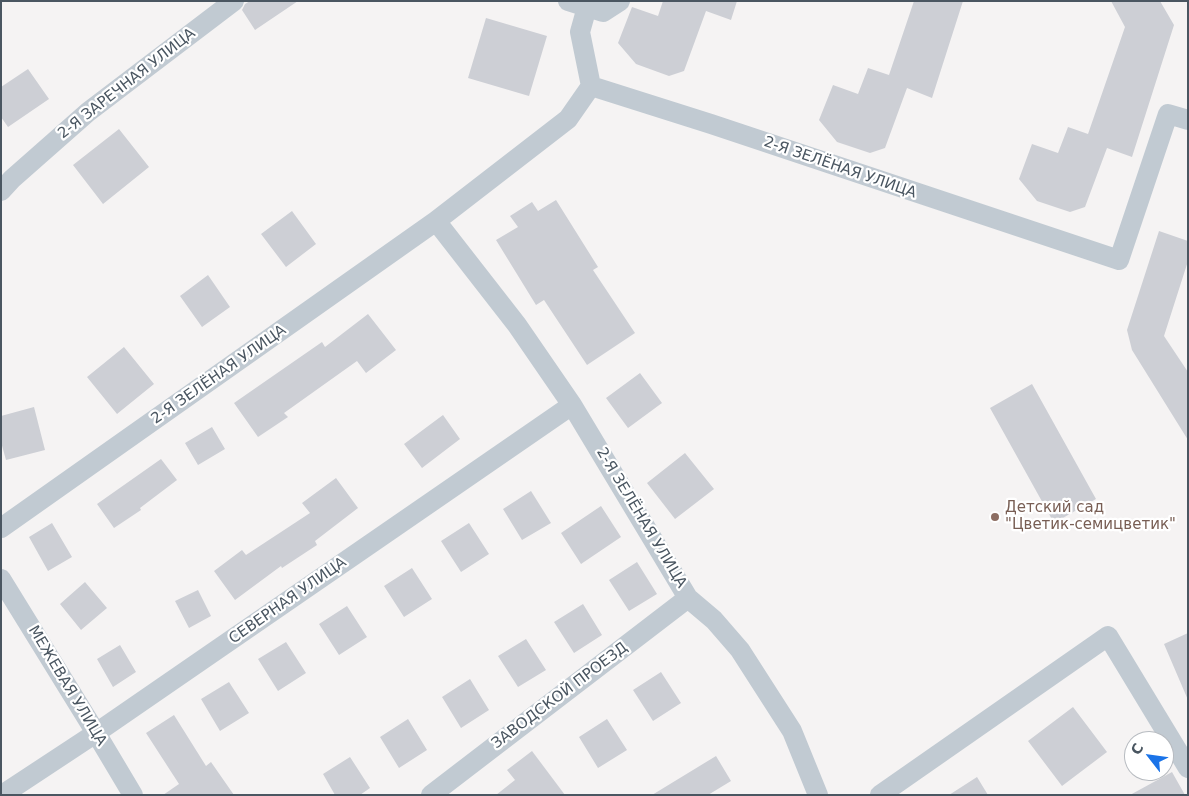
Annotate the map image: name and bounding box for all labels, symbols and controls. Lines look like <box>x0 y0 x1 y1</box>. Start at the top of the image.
street label: 2-Я ЗАРЕЧНАЯ УЛИЦА <box>55 25 199 143</box>
street label: 2-Я ЗЕЛЁНАЯ УЛИЦА <box>761 133 919 203</box>
street label: 2-Я ЗЕЛЁНАЯ УЛИЦА <box>148 322 290 428</box>
street label: 2-Я ЗЕЛЁНАЯ УЛИЦА <box>592 445 690 591</box>
place label: Детский сад "Цветик-семицветик" <box>1005 499 1176 534</box>
marker: Детский сад "Цветик-семицветик" <box>989 511 1001 523</box>
street label: СЕВЕРНАЯ УЛИЦА <box>226 554 350 648</box>
street label: МЕЖЕВАЯ УЛИЦА <box>24 623 110 749</box>
street label: ЗАВОДСКОЙ ПРОЕЗД <box>488 639 632 753</box>
north arrow <box>1124 731 1174 781</box>
text: С <box>1127 741 1146 757</box>

